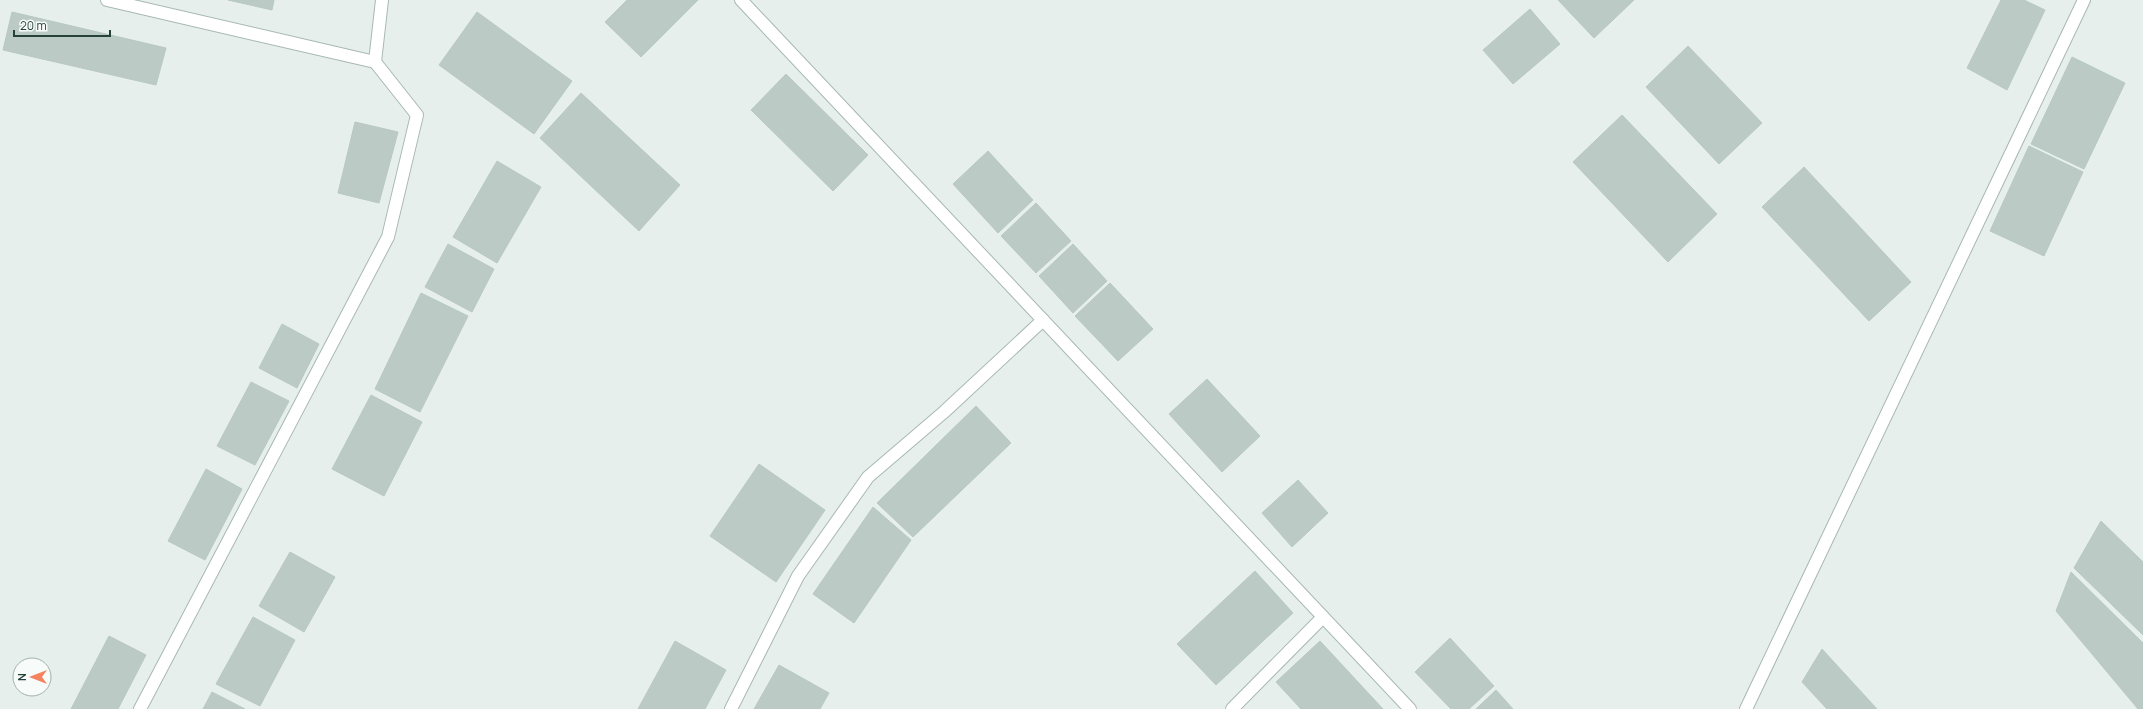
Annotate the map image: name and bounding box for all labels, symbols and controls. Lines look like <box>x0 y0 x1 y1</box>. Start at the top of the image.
scale bar <box>14 12 110 38</box>
text: 20 m <box>20 17 47 34</box>
north arrow <box>12 657 52 697</box>
text: N <box>14 673 29 681</box>

